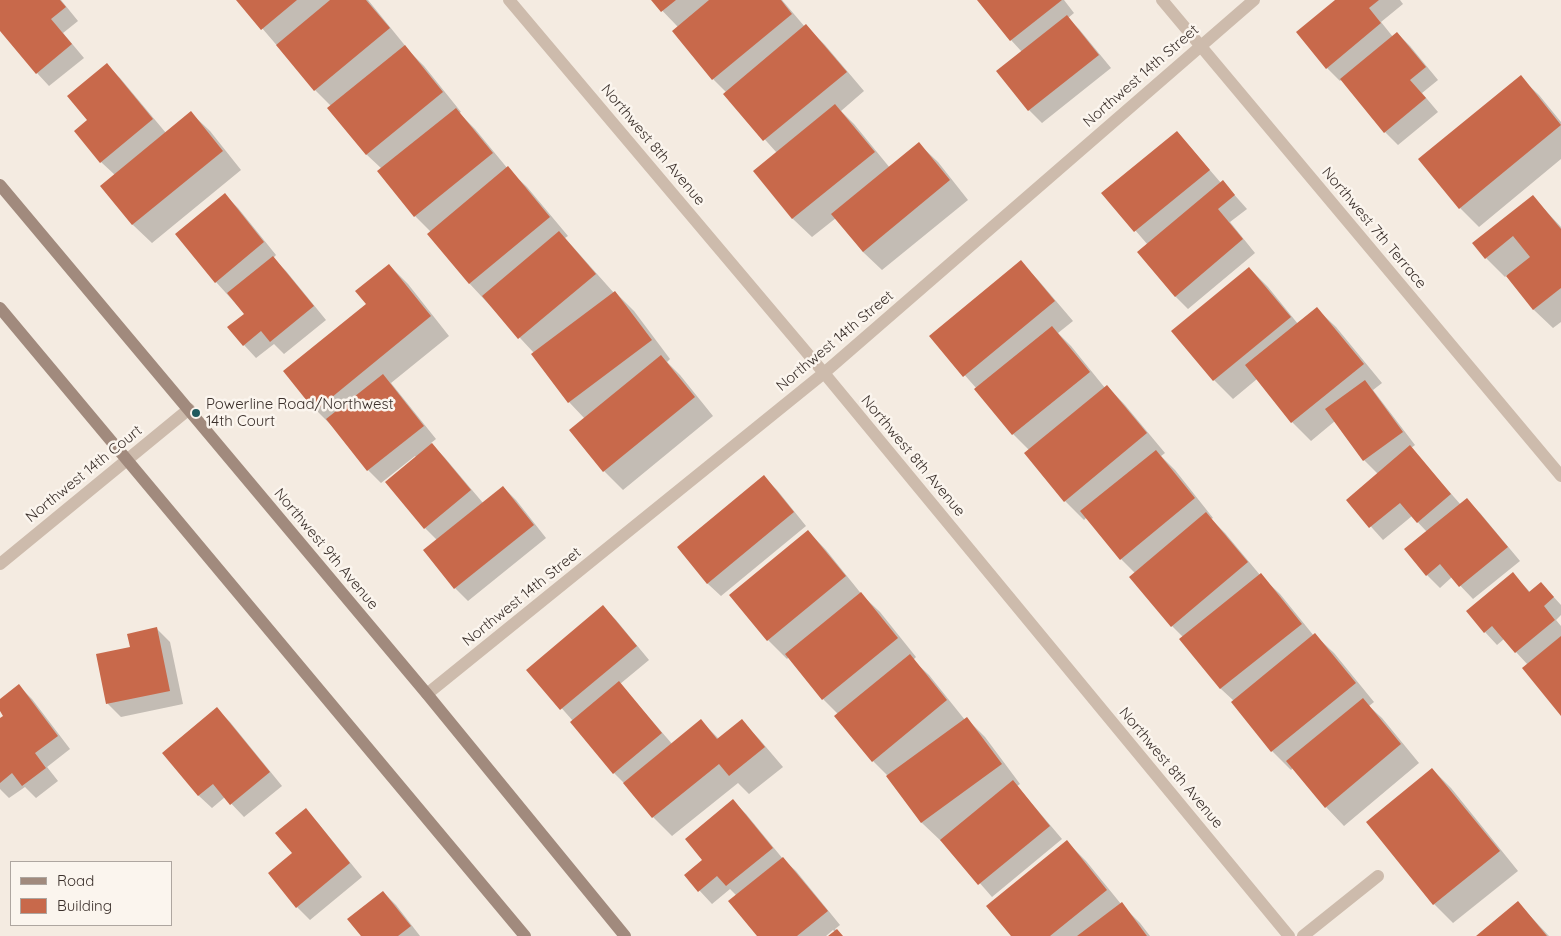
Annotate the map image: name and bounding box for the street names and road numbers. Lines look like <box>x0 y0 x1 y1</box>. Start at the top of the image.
street label: Northwest 14th Street <box>1080 21 1202 131</box>
street label: Northwest 8th Avenue <box>597 81 709 209</box>
street label: Northwest 7th Terrace <box>1318 164 1430 292</box>
street label: Northwest 14th Street <box>773 287 897 395</box>
street label: Northwest 8th Avenue <box>857 392 969 520</box>
street label: Northwest 14th Court <box>22 422 146 526</box>
street label: Northwest 9th Avenue <box>270 485 382 613</box>
street label: Northwest 14th Street <box>459 544 585 650</box>
street label: Northwest 8th Avenue <box>1115 704 1227 832</box>

